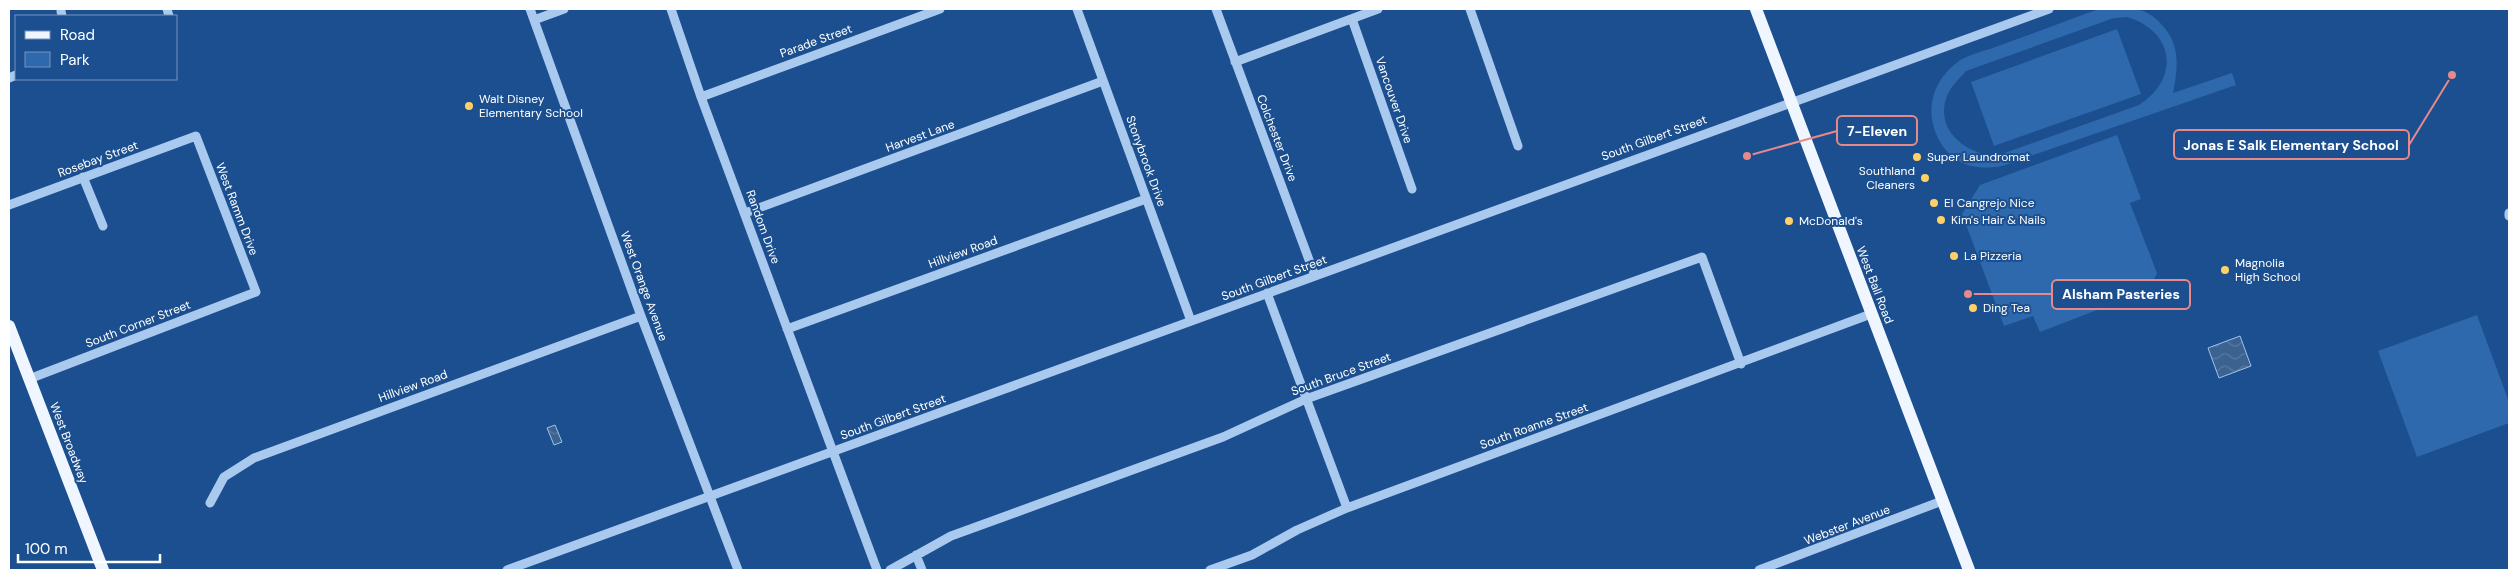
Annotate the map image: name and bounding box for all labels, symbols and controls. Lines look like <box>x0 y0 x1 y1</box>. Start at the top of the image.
legend <box>15 15 178 80</box>
street label: Parade Street <box>778 20 855 61</box>
text: Road <box>60 25 95 45</box>
text: Park <box>60 50 90 70</box>
street label: Vancouver Drive <box>1372 55 1416 146</box>
place label: Walt Disney Elementary School <box>479 91 583 121</box>
street label: Colchester Drive <box>1253 92 1301 184</box>
marker: Walt Disney Elementary School <box>463 100 475 112</box>
street label: South Gilbert Street <box>1599 111 1709 165</box>
street label: Stonybrook Drive <box>1122 113 1170 209</box>
street label: Harvest Lane <box>883 116 957 156</box>
callout: 7-Eleven <box>1837 116 1917 145</box>
text: 7-Eleven <box>1847 122 1907 140</box>
callout: Jonas E Salk Elementary School <box>2174 130 2409 159</box>
text: Jonas E Salk Elementary School <box>2183 136 2399 154</box>
street label: Rosebay Street <box>56 137 141 181</box>
place label: Super Laundromat <box>1927 149 2030 165</box>
marker: Super Laundromat <box>1911 151 1923 163</box>
street label: West Ramm Drive <box>212 160 262 258</box>
place label: Southland Cleaners <box>1859 163 1915 193</box>
marker: Southland Cleaners <box>1919 172 1931 184</box>
street label: Random Drive <box>742 188 784 266</box>
place label: El Cangrejo Nice <box>1944 195 2035 211</box>
marker: El Cangrejo Nice <box>1928 197 1940 209</box>
place label: Kim's Hair & Nails <box>1951 212 2046 228</box>
place label: McDonald's <box>1799 213 1863 229</box>
marker: Kim's Hair & Nails <box>1935 214 1947 226</box>
marker: McDonald's <box>1783 215 1795 227</box>
street label: West Orange Avenue <box>617 229 671 343</box>
street label: Hillview Road <box>926 232 1000 272</box>
street label: West Ball Road <box>1853 244 1897 326</box>
place label: La Pizzeria <box>1964 248 2022 264</box>
marker: La Pizzeria <box>1948 250 1960 262</box>
street label: South Gilbert Street <box>1219 251 1329 305</box>
place label: Magnolia High School <box>2235 255 2300 285</box>
marker: Magnolia High School <box>2219 264 2231 276</box>
callout: Alsham Pasteries <box>2052 280 2190 309</box>
text: Alsham Pasteries <box>2062 285 2180 303</box>
street label: South Corner Street <box>83 296 193 351</box>
place label: Ding Tea <box>1983 300 2030 316</box>
marker: Ding Tea <box>1967 302 1979 314</box>
street label: South Bruce Street <box>1289 348 1393 400</box>
street label: Hillview Road <box>376 366 450 406</box>
street label: South Gilbert Street <box>838 390 948 444</box>
street label: South Roanne Street <box>1478 399 1591 453</box>
street label: West Broadway <box>46 400 92 486</box>
street label: Webster Avenue <box>1802 501 1892 549</box>
scale bar <box>18 532 160 564</box>
text: 100 m <box>25 539 68 559</box>

